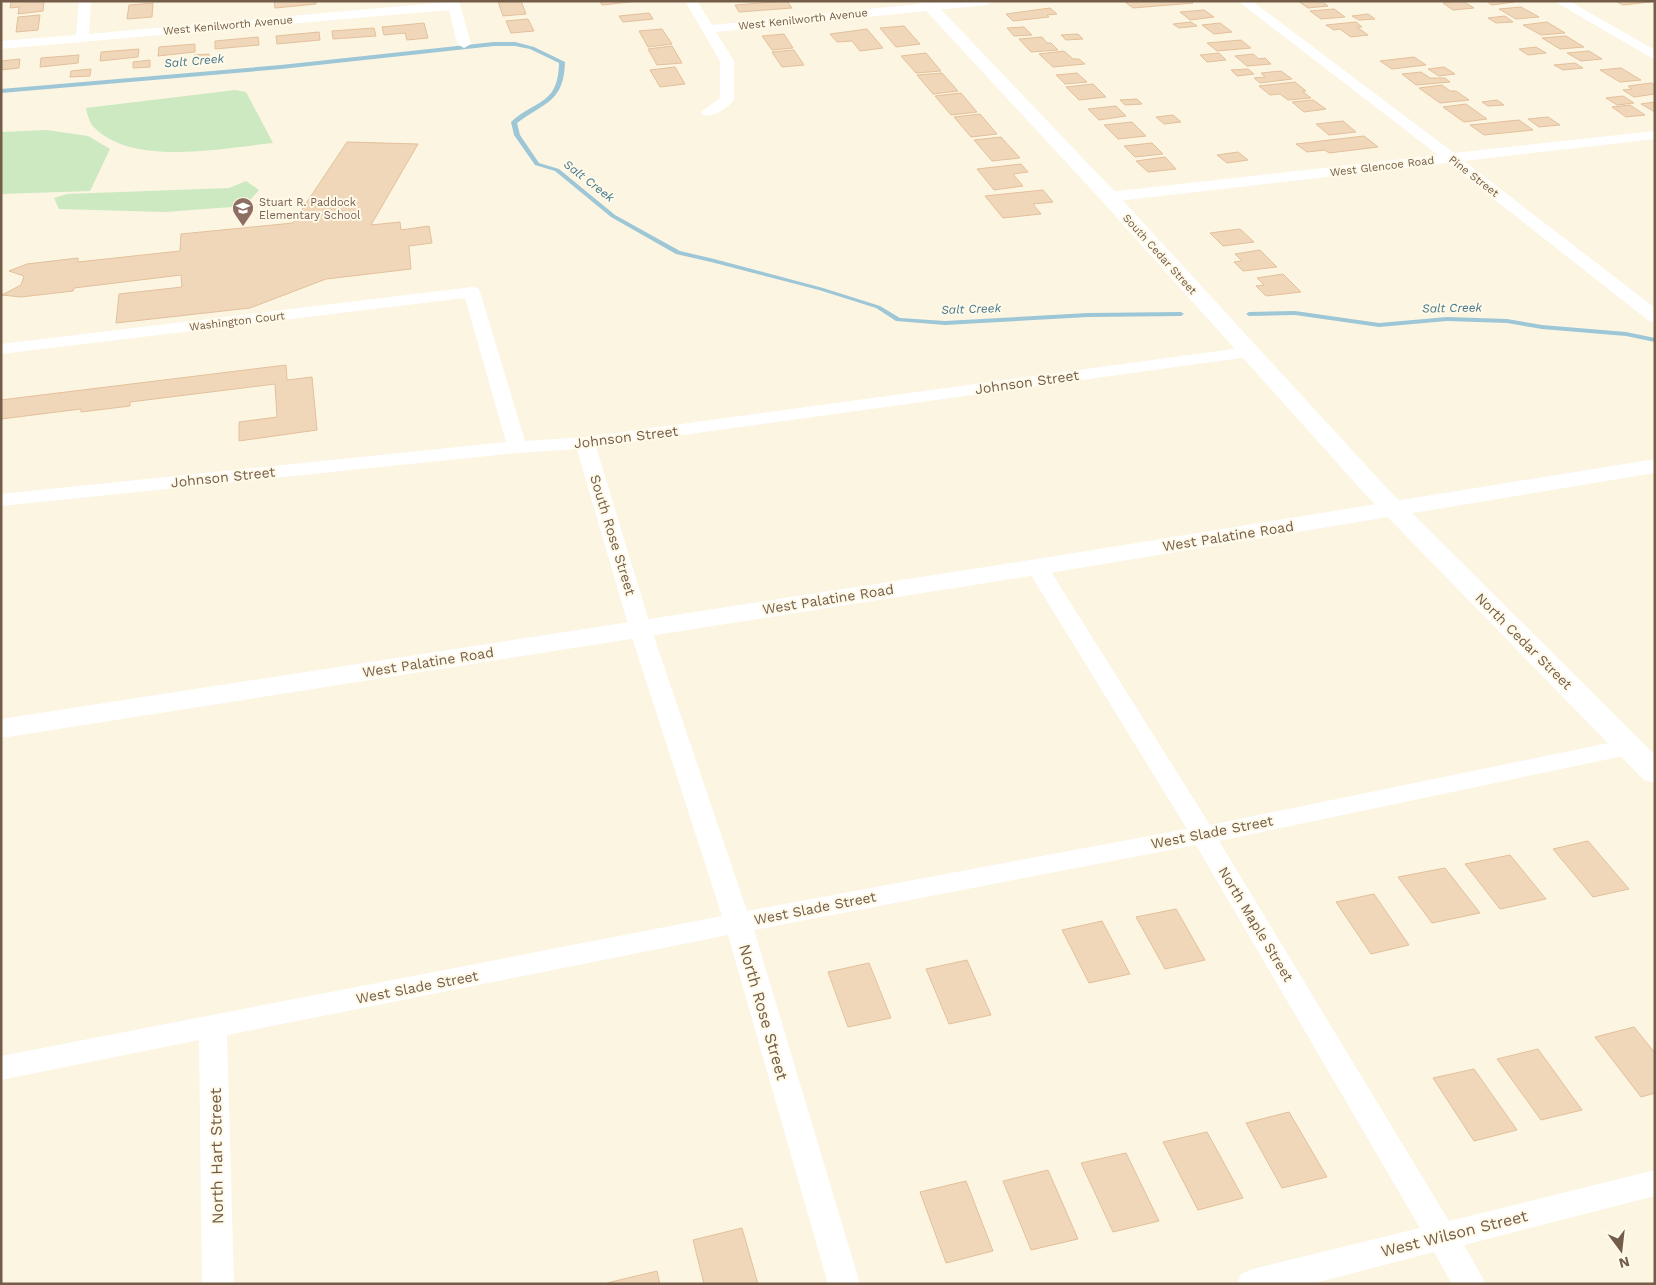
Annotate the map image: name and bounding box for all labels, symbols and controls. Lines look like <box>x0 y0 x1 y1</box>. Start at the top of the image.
street label: West Kenilworth Avenue <box>738 6 868 33</box>
street label: West Kenilworth Avenue <box>163 13 293 38</box>
water label: Salt Creek <box>163 51 225 71</box>
street label: Pine Street <box>1446 153 1502 200</box>
street label: West Glencoe Road <box>1329 154 1435 179</box>
water label: Salt Creek <box>561 157 617 205</box>
school or university icon: Stuart R. Paddock Elementary School <box>231 196 255 227</box>
place label: Stuart R. Paddock Elementary School <box>259 196 361 222</box>
street label: South Cedar Street <box>1120 211 1199 298</box>
water label: Salt Creek <box>1422 300 1483 316</box>
water label: Salt Creek <box>941 301 1002 317</box>
street label: Washington Court <box>189 309 286 334</box>
street label: Johnson Street <box>974 367 1080 397</box>
street label: Johnson Street <box>573 423 679 451</box>
street label: Johnson Street <box>170 464 276 490</box>
street label: South Rose Street <box>587 473 639 597</box>
street label: West Palatine Road <box>1161 518 1295 554</box>
street label: West Palatine Road <box>761 581 895 617</box>
street label: North Cedar Street <box>1472 589 1576 693</box>
street label: West Palatine Road <box>361 644 495 680</box>
street label: West Slade Street <box>1150 812 1275 852</box>
street label: North Maple Street <box>1215 864 1297 984</box>
street label: West Slade Street <box>753 888 878 928</box>
street label: North Rose Street <box>735 942 792 1083</box>
street label: West Slade Street <box>355 967 480 1007</box>
street label: North Hart Street <box>206 1087 227 1224</box>
street label: West Wilson Street <box>1379 1206 1530 1261</box>
north arrow <box>1596 1225 1646 1275</box>
text: N <box>1617 1253 1631 1272</box>

